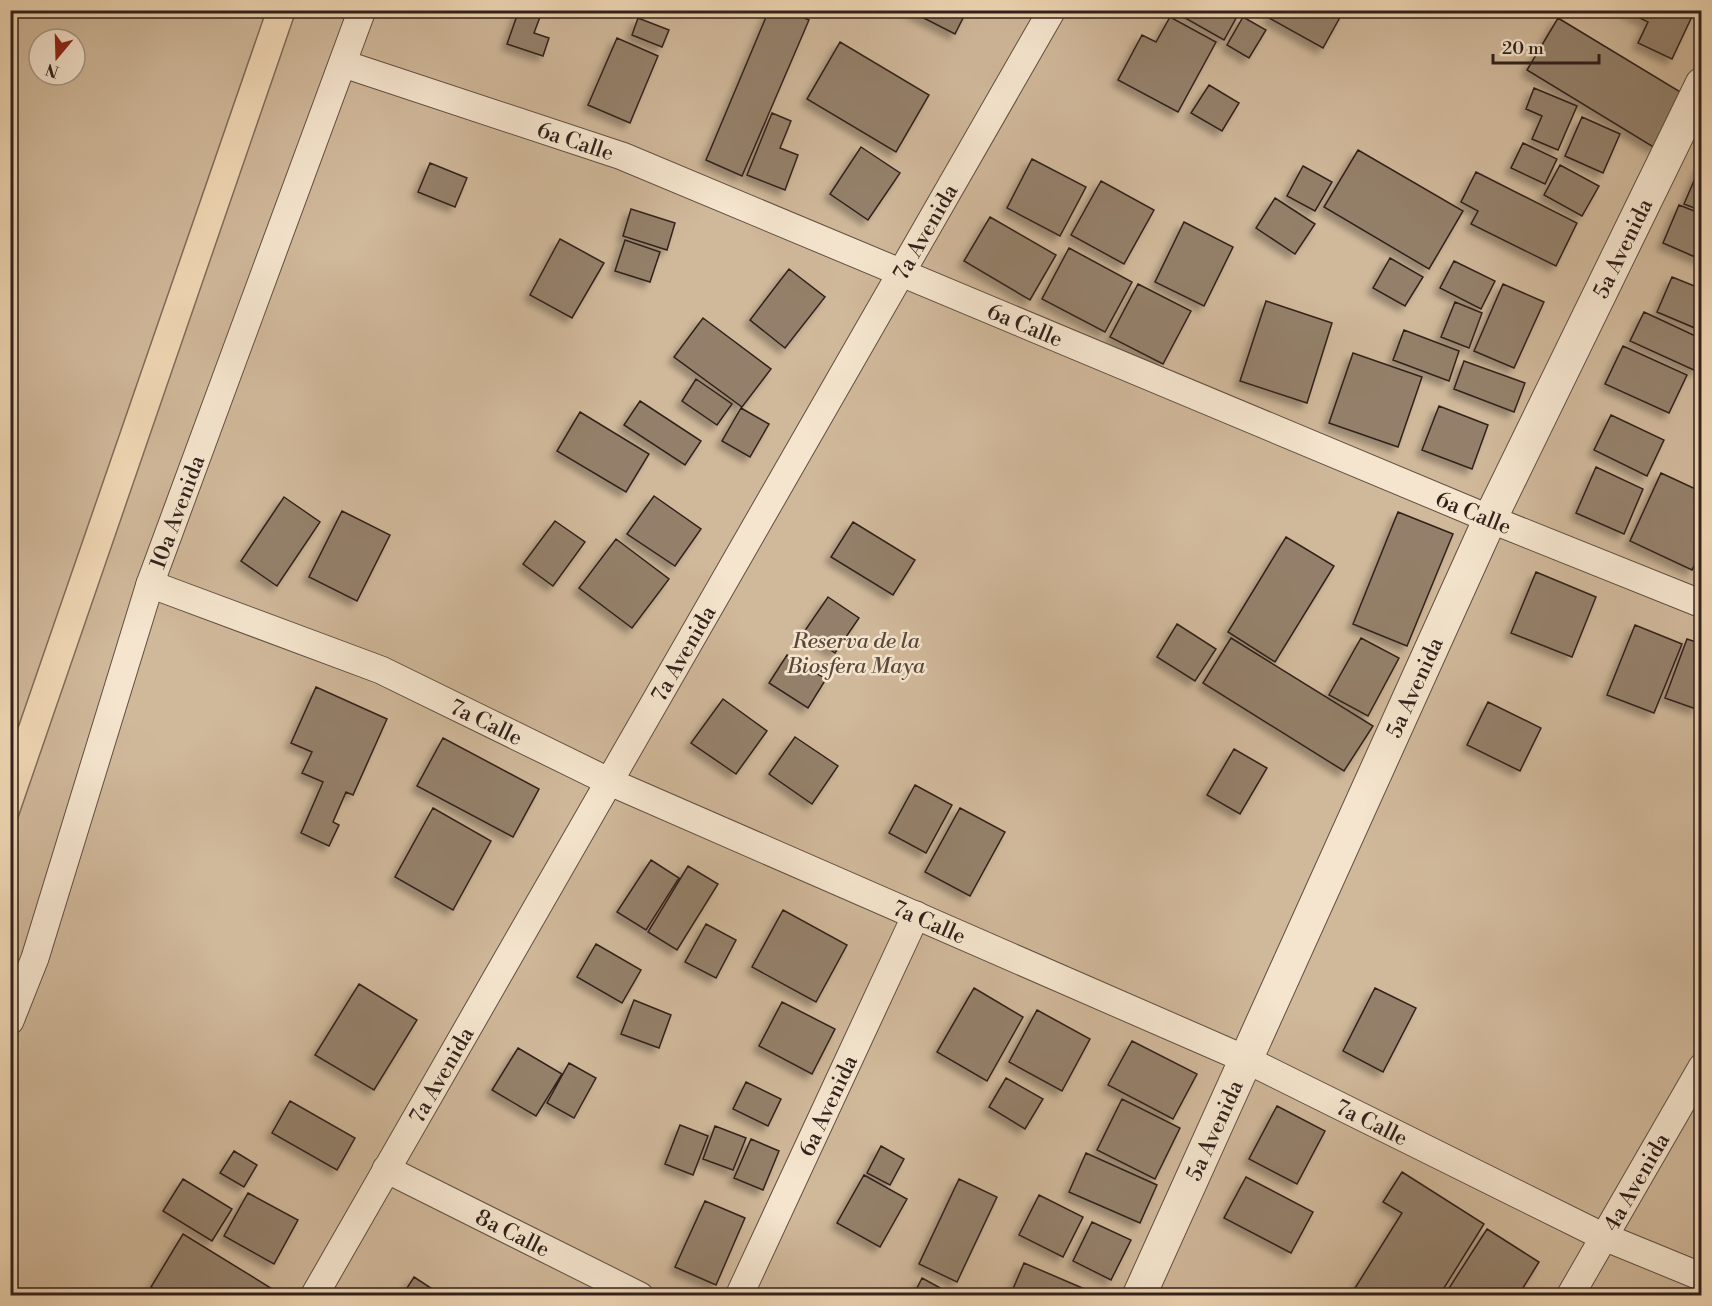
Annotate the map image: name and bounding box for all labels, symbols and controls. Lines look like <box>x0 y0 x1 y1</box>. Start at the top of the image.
north arrow <box>27 27 87 87</box>
scale bar <box>1493 27 1600 65</box>
text: 20 m <box>1502 37 1544 60</box>
text: N <box>43 59 62 82</box>
street label: 6a Calle <box>533 117 617 167</box>
street label: 7a Avenida <box>888 179 965 285</box>
street label: 5a Avenida <box>1588 194 1659 303</box>
street label: 6a Calle <box>983 298 1067 354</box>
street label: 10a Avenida <box>145 451 212 573</box>
street label: 6a Calle <box>1431 486 1515 541</box>
street label: 7a Avenida <box>646 600 723 707</box>
park label: Reserva de la Biosfera Maya <box>786 628 926 680</box>
street label: 5a Avenida <box>1381 632 1450 742</box>
street label: 7a Calle <box>445 694 527 752</box>
street label: 7a Calle <box>888 895 970 951</box>
street label: 7a Avenida <box>404 1022 481 1129</box>
street label: 6a Avenida <box>794 1050 864 1161</box>
street label: 5a Avenida <box>1181 1075 1250 1185</box>
street label: 7a Calle <box>1331 1094 1412 1153</box>
street label: 4a Avenida <box>1598 1128 1676 1236</box>
street label: 8a Calle <box>471 1204 554 1264</box>

